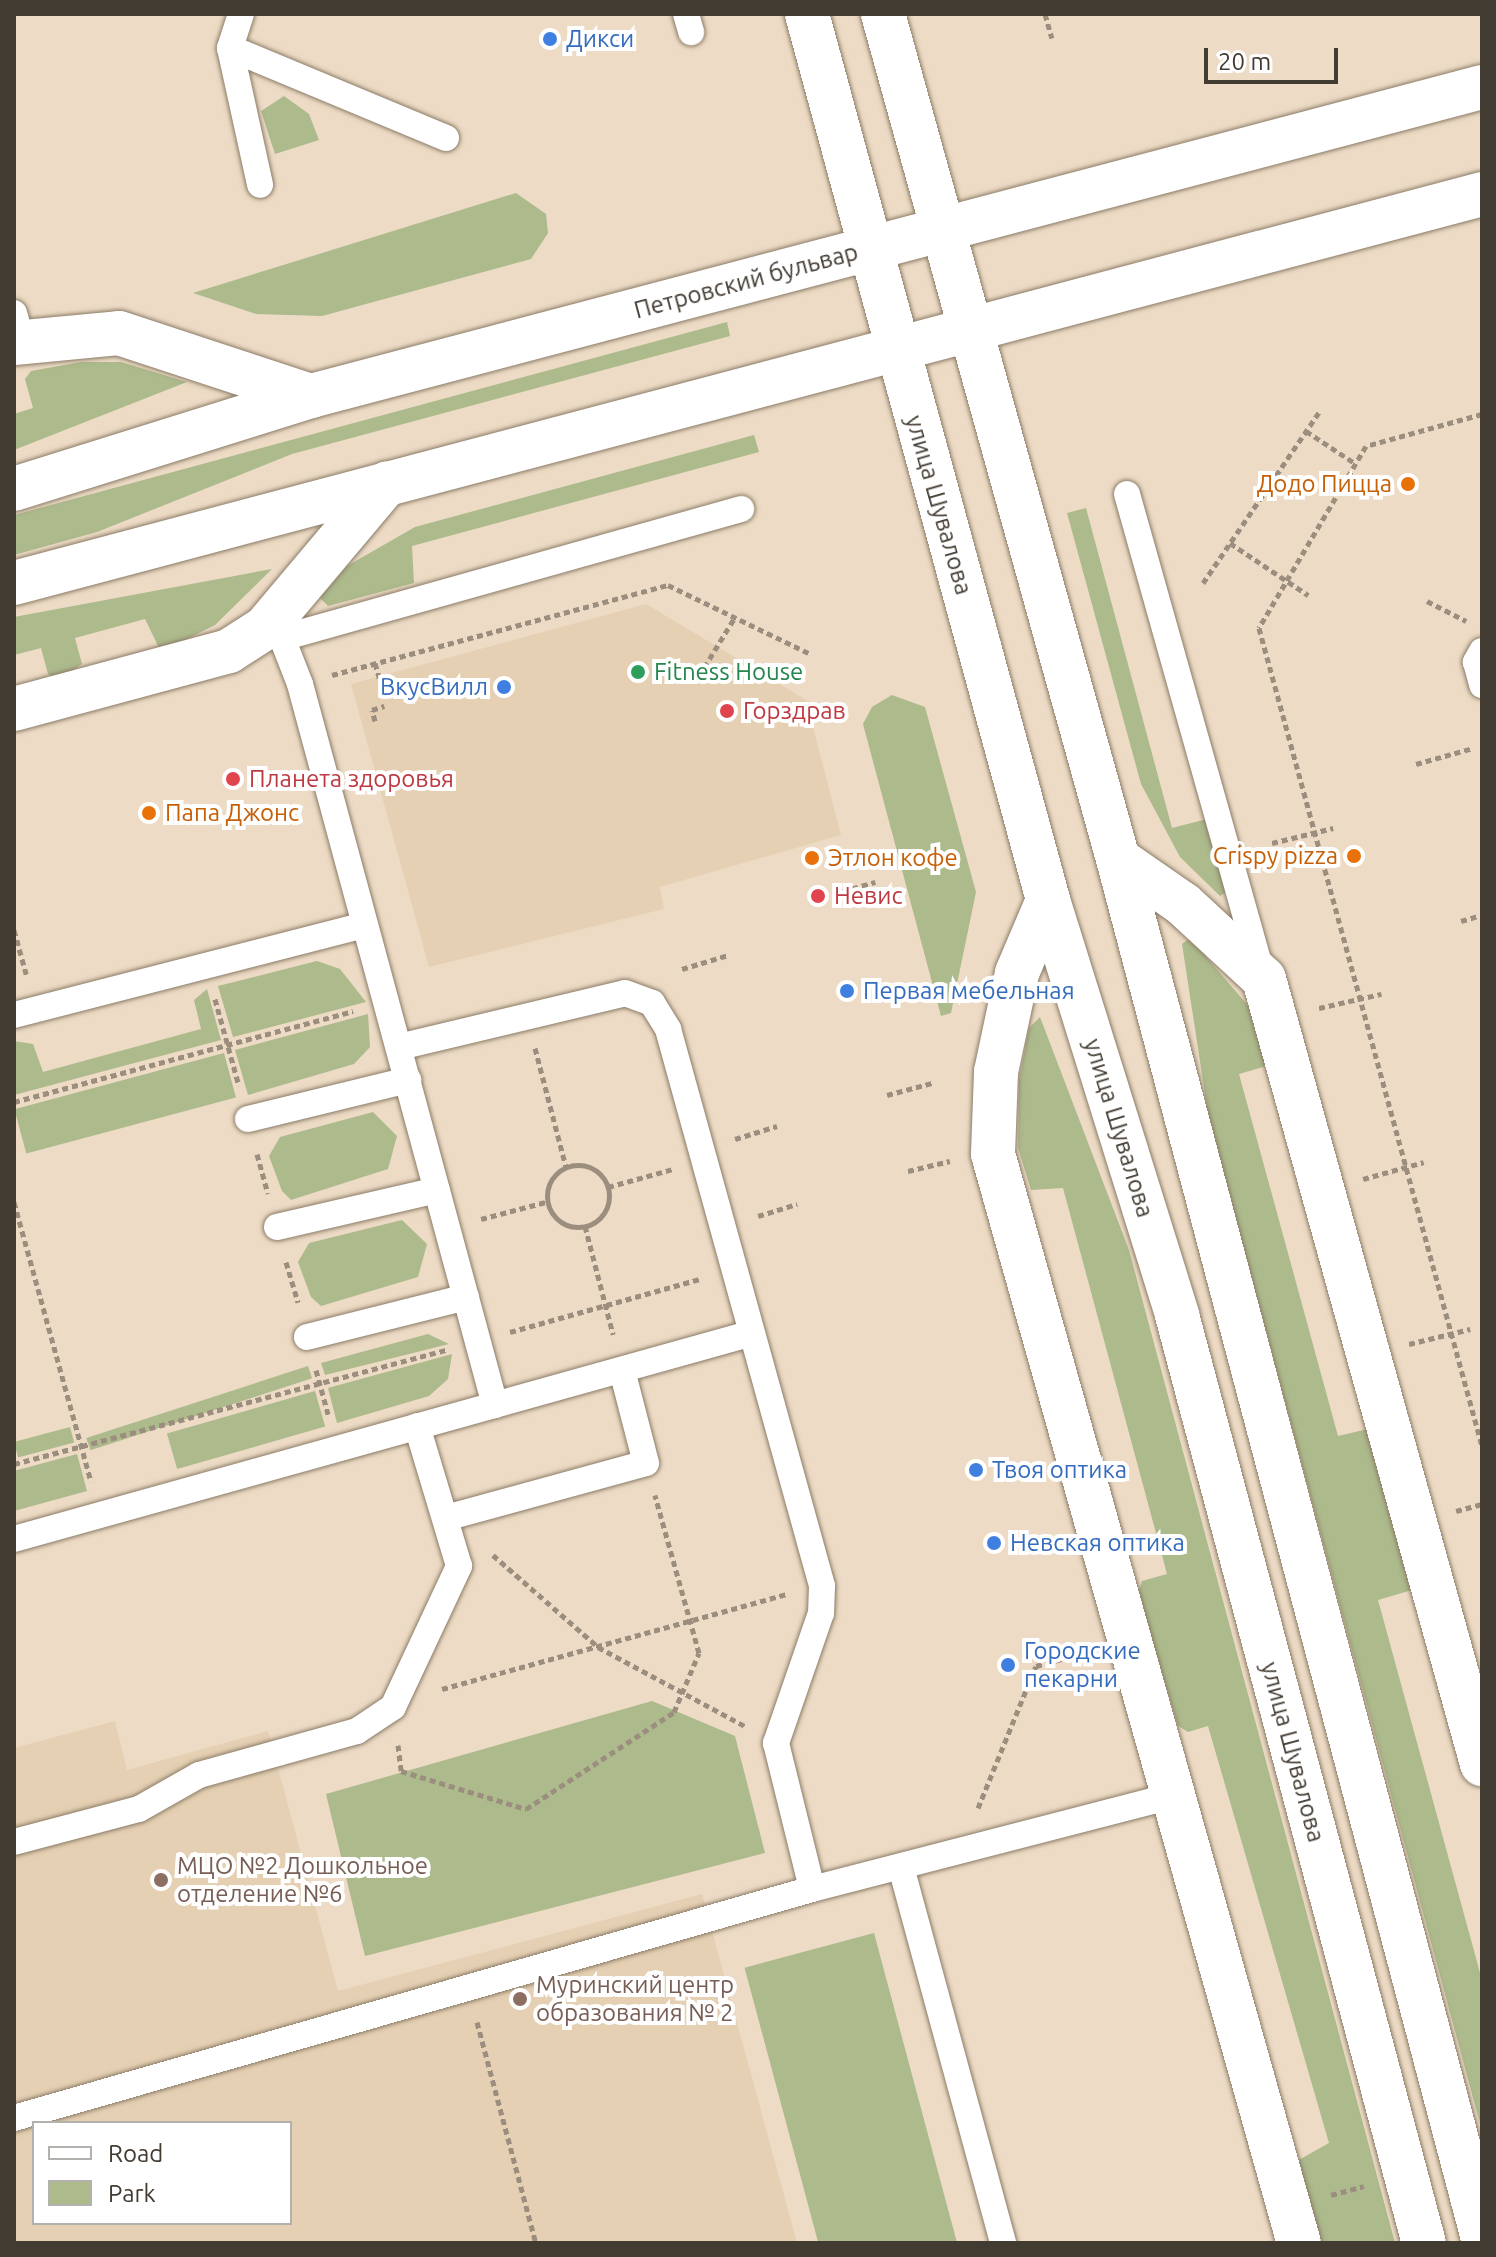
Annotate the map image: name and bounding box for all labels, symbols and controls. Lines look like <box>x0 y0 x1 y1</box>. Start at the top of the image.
place label: Дикси <box>566 25 634 53</box>
marker: Дикси <box>541 30 559 48</box>
scale bar <box>1208 32 1342 82</box>
text: 20 m <box>1218 48 1271 75</box>
street label: Петровский бульвар <box>631 237 861 325</box>
street label: улица Шувалова <box>900 412 978 598</box>
place label: Додо Пицца <box>1257 470 1392 498</box>
marker: Додо Пицца <box>1399 475 1417 493</box>
place label: Fitness House <box>654 658 803 686</box>
marker: Fitness House <box>629 663 647 681</box>
place label: ВкусВилл <box>380 673 488 701</box>
marker: ВкусВилл <box>495 678 513 696</box>
place label: Горздрав <box>743 697 846 725</box>
marker: Горздрав <box>718 702 736 720</box>
place label: Планета здоровья <box>249 765 454 793</box>
marker: Планета здоровья <box>224 770 242 788</box>
place label: Папа Джонс <box>165 799 299 827</box>
marker: Папа Джонс <box>140 804 158 822</box>
place label: Crispy pizza <box>1213 842 1338 870</box>
place label: Этлон кофе <box>828 844 958 872</box>
marker: Crispy pizza <box>1345 847 1363 865</box>
marker: Этлон кофе <box>803 849 821 867</box>
place label: Невис <box>834 882 903 910</box>
marker: Невис <box>809 887 827 905</box>
place label: Первая мебельная <box>863 977 1075 1005</box>
marker: Первая мебельная <box>838 982 856 1000</box>
street label: улица Шувалова <box>1078 1035 1160 1221</box>
place label: Твоя оптика <box>992 1456 1127 1484</box>
marker: Твоя оптика <box>967 1461 985 1479</box>
place label: Невская оптика <box>1010 1529 1185 1557</box>
marker: Невская оптика <box>985 1534 1003 1552</box>
place label: Городские пекарни <box>1024 1637 1141 1693</box>
marker: Городские пекарни <box>999 1656 1017 1674</box>
street label: улица Шувалова <box>1255 1659 1331 1845</box>
place label: МЦО №2 Дошкольное отделение №6 <box>177 1852 428 1908</box>
marker: МЦО №2 Дошкольное отделение №6 <box>152 1871 170 1889</box>
place label: Муринский центр образования № 2 <box>536 1971 734 2027</box>
marker: Муринский центр образования № 2 <box>511 1990 529 2008</box>
legend <box>32 2121 292 2225</box>
text: Road <box>108 2140 163 2167</box>
text: Park <box>108 2180 156 2207</box>

